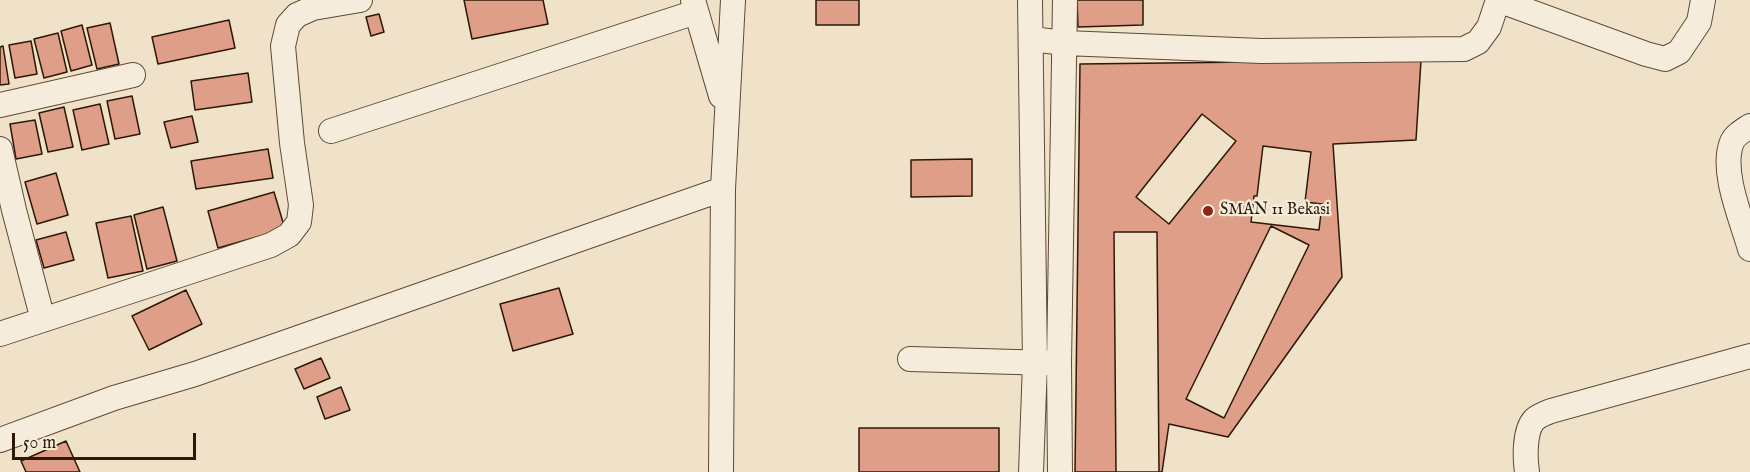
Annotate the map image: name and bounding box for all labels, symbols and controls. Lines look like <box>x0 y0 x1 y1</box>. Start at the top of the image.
place label: SMAN 11 Bekasi <box>1220 201 1330 221</box>
marker: SMAN 11 Bekasi <box>1201 204 1215 218</box>
scale bar <box>15 421 200 459</box>
text: 50 m <box>23 432 56 455</box>

